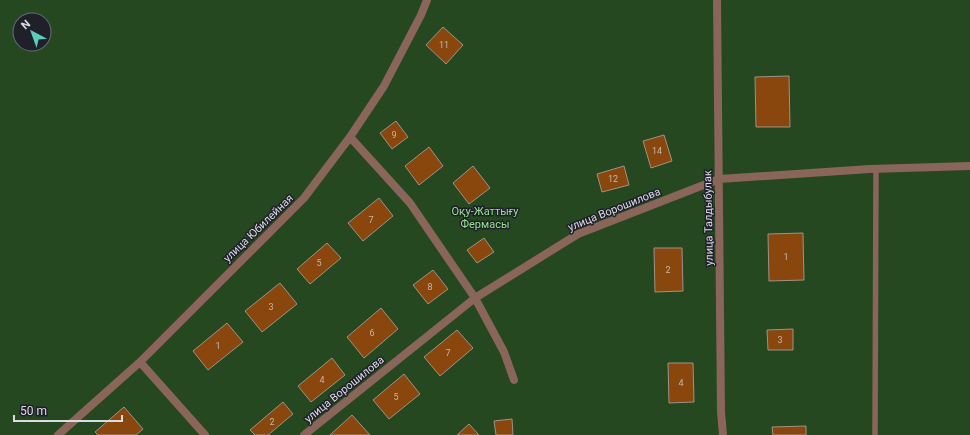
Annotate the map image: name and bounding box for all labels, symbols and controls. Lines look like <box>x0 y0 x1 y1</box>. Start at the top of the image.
north arrow <box>12 12 52 52</box>
text: N <box>19 17 33 32</box>
house number: 11 <box>439 40 449 50</box>
house number: 9 <box>391 130 397 140</box>
house number: 14 <box>652 146 662 156</box>
street label: улица Талдыбулак <box>701 170 716 266</box>
house number: 12 <box>608 174 618 184</box>
street label: улица Ворошилова <box>566 185 662 234</box>
street label: улица Юбилейная <box>221 192 296 265</box>
park label: Оқу-Жаттығу Фермасы <box>451 205 519 231</box>
house number: 7 <box>368 215 374 225</box>
house number: 1 <box>783 252 789 262</box>
house number: 5 <box>316 258 322 268</box>
house number: 2 <box>665 265 671 275</box>
house number: 8 <box>427 282 433 292</box>
house number: 3 <box>268 302 274 312</box>
house number: 6 <box>369 328 375 338</box>
house number: 3 <box>777 335 783 345</box>
house number: 1 <box>215 341 221 351</box>
house number: 7 <box>445 348 451 358</box>
street label: улица Ворошилова <box>302 353 387 425</box>
house number: 4 <box>319 375 325 385</box>
house number: 4 <box>678 378 684 388</box>
house number: 5 <box>393 392 399 402</box>
scale bar <box>14 397 122 423</box>
text: 50 m <box>20 404 47 418</box>
house number: 2 <box>269 417 275 427</box>

